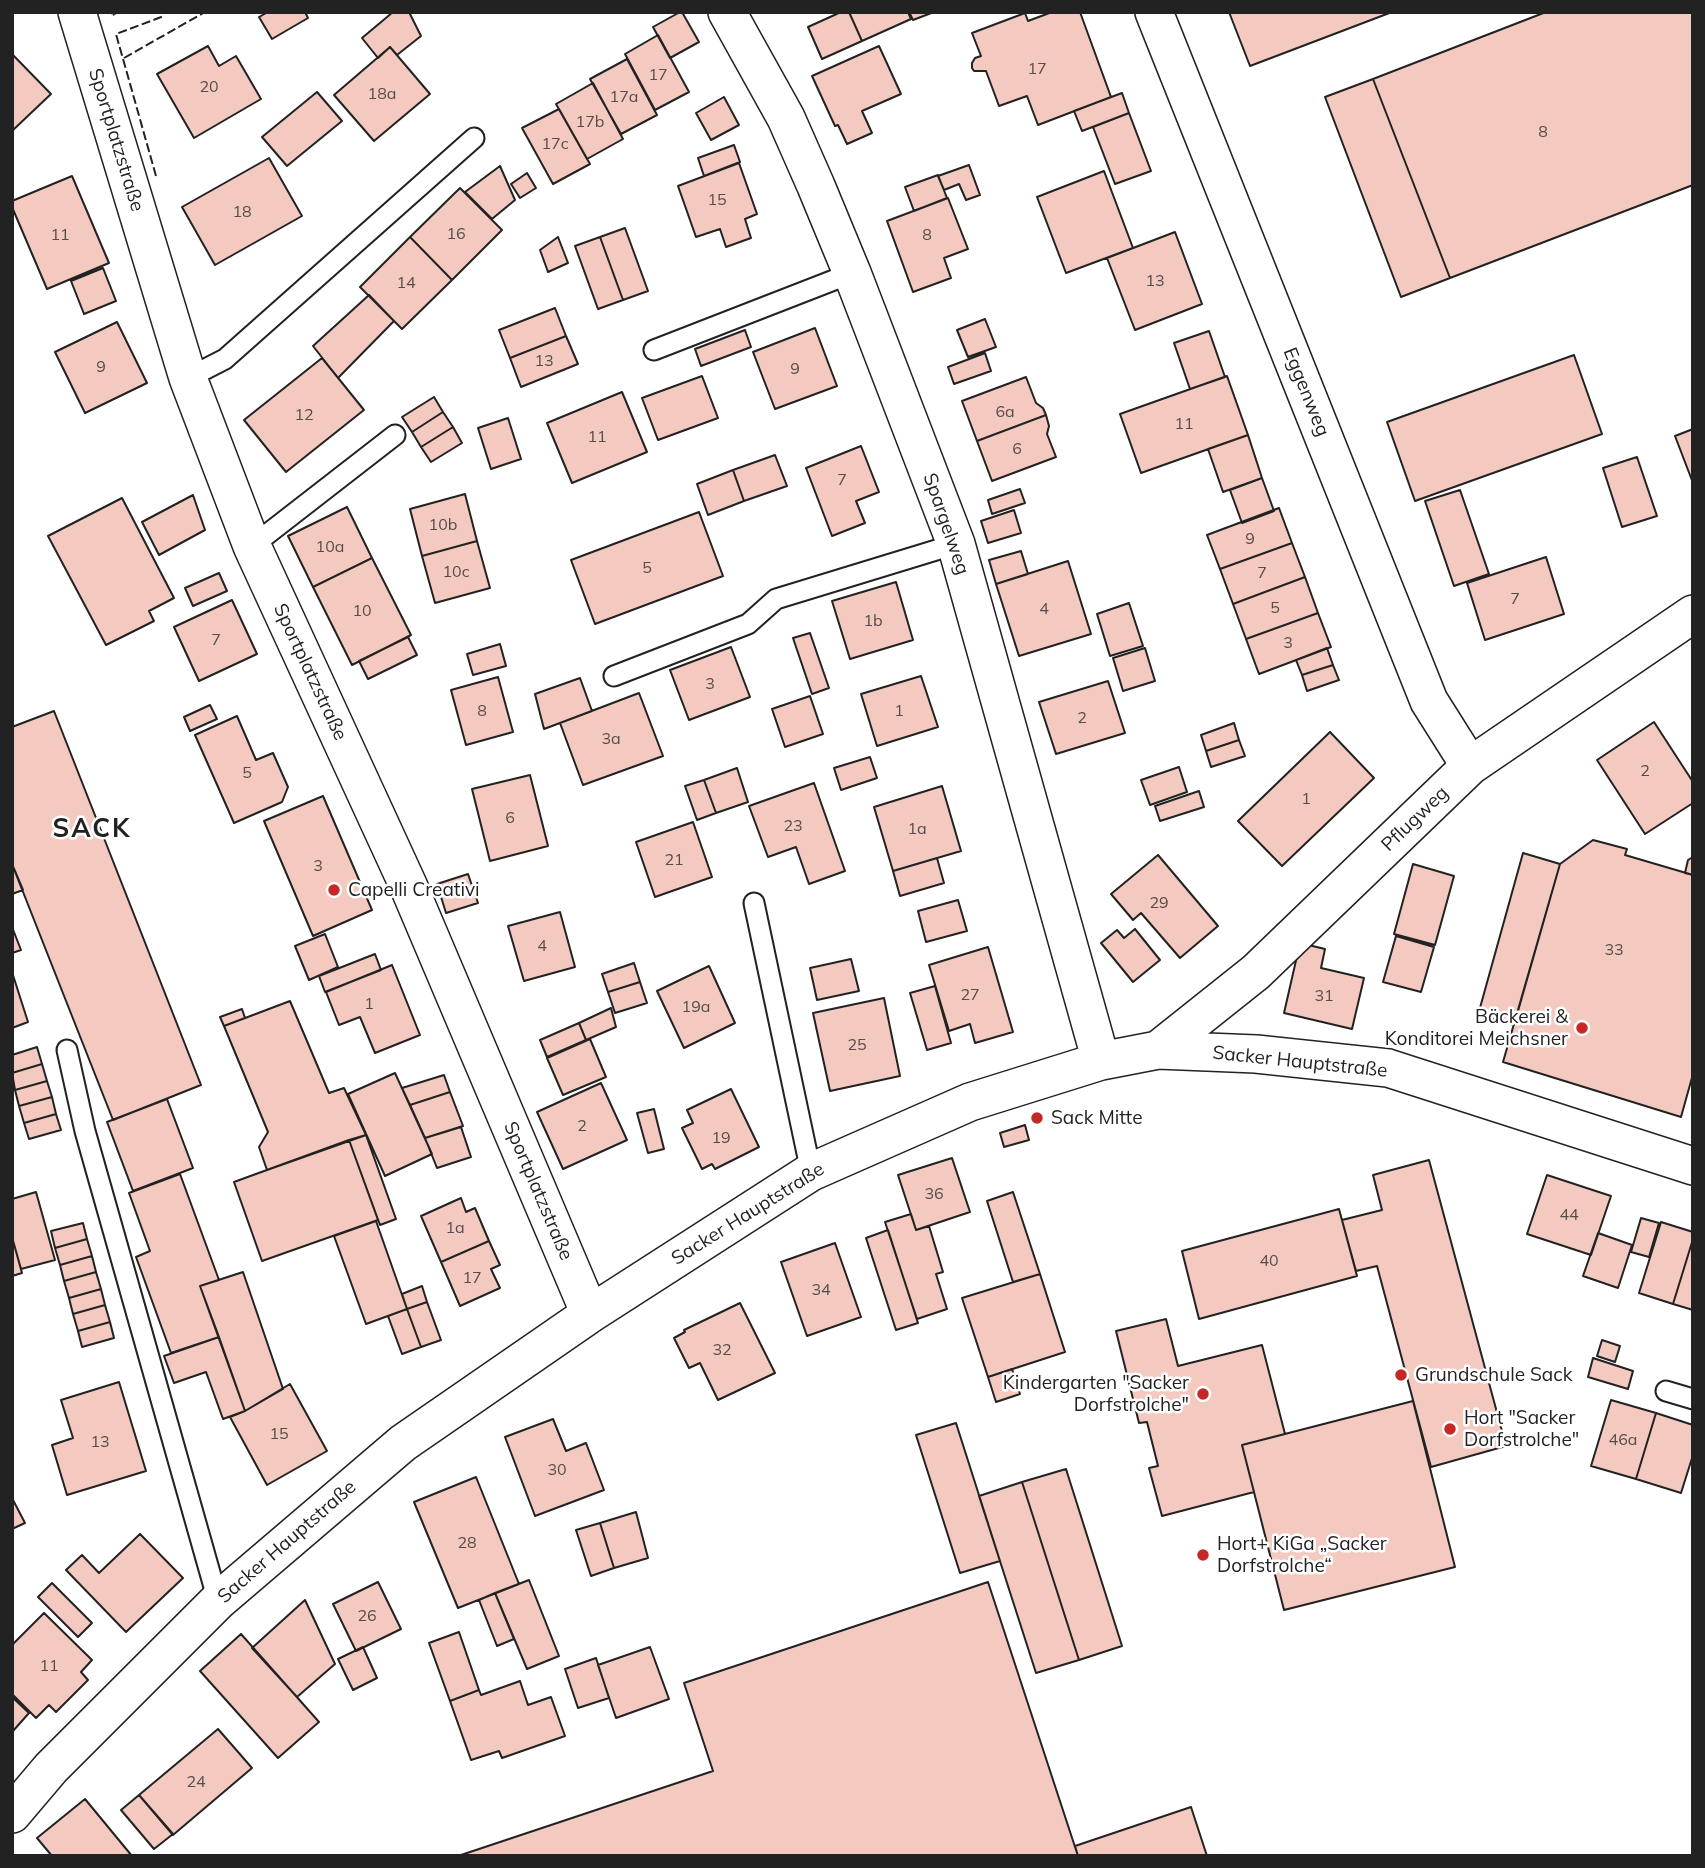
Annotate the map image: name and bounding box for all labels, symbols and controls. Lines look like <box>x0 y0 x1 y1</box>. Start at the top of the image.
house number: 17 <box>1027 59 1047 79</box>
house number: 17 <box>648 65 668 85</box>
street label: Sportplatzstraße <box>83 66 149 214</box>
house number: 20 <box>199 77 219 97</box>
house number: 18a <box>368 84 396 104</box>
house number: 17a <box>610 87 638 107</box>
house number: 17b <box>576 112 604 132</box>
house number: 8 <box>1538 122 1548 142</box>
house number: 17c <box>541 134 569 154</box>
house number: 15 <box>707 190 727 210</box>
house number: 18 <box>232 202 252 222</box>
house number: 16 <box>446 224 466 244</box>
house number: 11 <box>50 225 70 245</box>
house number: 8 <box>922 225 932 245</box>
house number: 13 <box>1145 271 1165 291</box>
house number: 14 <box>396 273 416 293</box>
street label: Eggenweg <box>1278 344 1334 440</box>
house number: 13 <box>534 351 554 371</box>
house number: 9 <box>96 357 106 377</box>
house number: 9 <box>790 359 800 379</box>
house number: 6a <box>995 402 1015 422</box>
house number: 12 <box>294 405 314 425</box>
house number: 11 <box>1174 414 1194 434</box>
house number: 11 <box>587 427 607 447</box>
house number: 6 <box>1012 439 1022 459</box>
house number: 7 <box>837 470 847 490</box>
street label: Spargelweg <box>918 470 974 578</box>
house number: 10b <box>429 515 457 535</box>
house number: 9 <box>1245 529 1255 549</box>
house number: 10a <box>316 537 344 557</box>
house number: 5 <box>642 558 652 578</box>
house number: 10c <box>442 562 470 582</box>
house number: 7 <box>1257 563 1267 583</box>
house number: 7 <box>1510 589 1520 609</box>
house number: 5 <box>1270 598 1280 618</box>
house number: 4 <box>1039 599 1049 619</box>
street label: Sportplatzstraße <box>268 600 352 744</box>
house number: 10 <box>352 601 372 621</box>
house number: 1b <box>863 611 883 631</box>
house number: 7 <box>211 630 221 650</box>
house number: 3 <box>1283 633 1293 653</box>
house number: 3 <box>705 674 715 694</box>
house number: 8 <box>477 701 487 721</box>
house number: 1 <box>894 701 904 721</box>
house number: 2 <box>1077 708 1087 728</box>
house number: 3a <box>601 729 621 749</box>
house number: 2 <box>1640 761 1650 781</box>
house number: 5 <box>242 763 252 783</box>
street label: Pflugweg <box>1377 782 1453 856</box>
house number: 1 <box>1301 789 1311 809</box>
house number: 6 <box>505 808 515 828</box>
district label: SACK <box>53 813 131 845</box>
house number: 23 <box>783 816 803 836</box>
house number: 1a <box>907 819 927 839</box>
house number: 21 <box>664 850 684 870</box>
house number: 3 <box>313 856 323 876</box>
place label: Capelli Creativi <box>348 879 480 901</box>
marker: Capelli Creativi <box>326 882 342 898</box>
house number: 29 <box>1149 893 1169 913</box>
house number: 4 <box>537 936 547 956</box>
house number: 33 <box>1604 940 1624 960</box>
house number: 27 <box>960 985 980 1005</box>
house number: 31 <box>1314 986 1334 1006</box>
house number: 1 <box>364 994 374 1014</box>
house number: 19a <box>682 997 710 1017</box>
place label: Bäckerei & Konditorei Meichsner <box>1385 1006 1568 1050</box>
marker: Bäckerei & Konditorei Meichsner <box>1574 1020 1590 1036</box>
house number: 25 <box>847 1035 867 1055</box>
street label: Sacker Hauptstraße <box>1211 1041 1389 1083</box>
place label: Sack Mitte <box>1051 1107 1143 1129</box>
marker: Sack Mitte <box>1029 1110 1045 1126</box>
house number: 2 <box>577 1116 587 1136</box>
street label: Sportplatzstraße <box>499 1118 577 1264</box>
house number: 19 <box>711 1128 731 1148</box>
street label: Sacker Hauptstraße <box>667 1158 829 1270</box>
house number: 36 <box>924 1184 944 1204</box>
house number: 44 <box>1559 1205 1579 1225</box>
house number: 1a <box>445 1218 465 1238</box>
house number: 40 <box>1259 1251 1279 1271</box>
house number: 17 <box>462 1268 482 1288</box>
house number: 34 <box>811 1280 831 1300</box>
house number: 32 <box>712 1340 732 1360</box>
place label: Grundschule Sack <box>1415 1364 1572 1386</box>
marker: Grundschule Sack <box>1393 1367 1409 1383</box>
place label: Kindergarten "Sacker Dorfstrolche" <box>1003 1372 1189 1416</box>
marker: Kindergarten "Sacker Dorfstrolche" <box>1195 1386 1211 1402</box>
place label: Hort "Sacker Dorfstrolche" <box>1464 1407 1579 1451</box>
marker: Hort "Sacker Dorfstrolche" <box>1442 1421 1458 1437</box>
house number: 15 <box>269 1424 289 1444</box>
house number: 46a <box>1609 1430 1637 1450</box>
house number: 13 <box>90 1432 110 1452</box>
house number: 30 <box>547 1460 567 1480</box>
street label: Sacker Hauptstraße <box>213 1476 361 1608</box>
house number: 28 <box>457 1533 477 1553</box>
place label: Hort+ KiGa „Sacker Dorfstrolche“ <box>1217 1533 1387 1577</box>
marker: Hort+ KiGa „Sacker Dorfstrolche“ <box>1195 1547 1211 1563</box>
house number: 26 <box>357 1606 377 1626</box>
house number: 11 <box>39 1656 59 1676</box>
house number: 24 <box>186 1772 206 1792</box>

